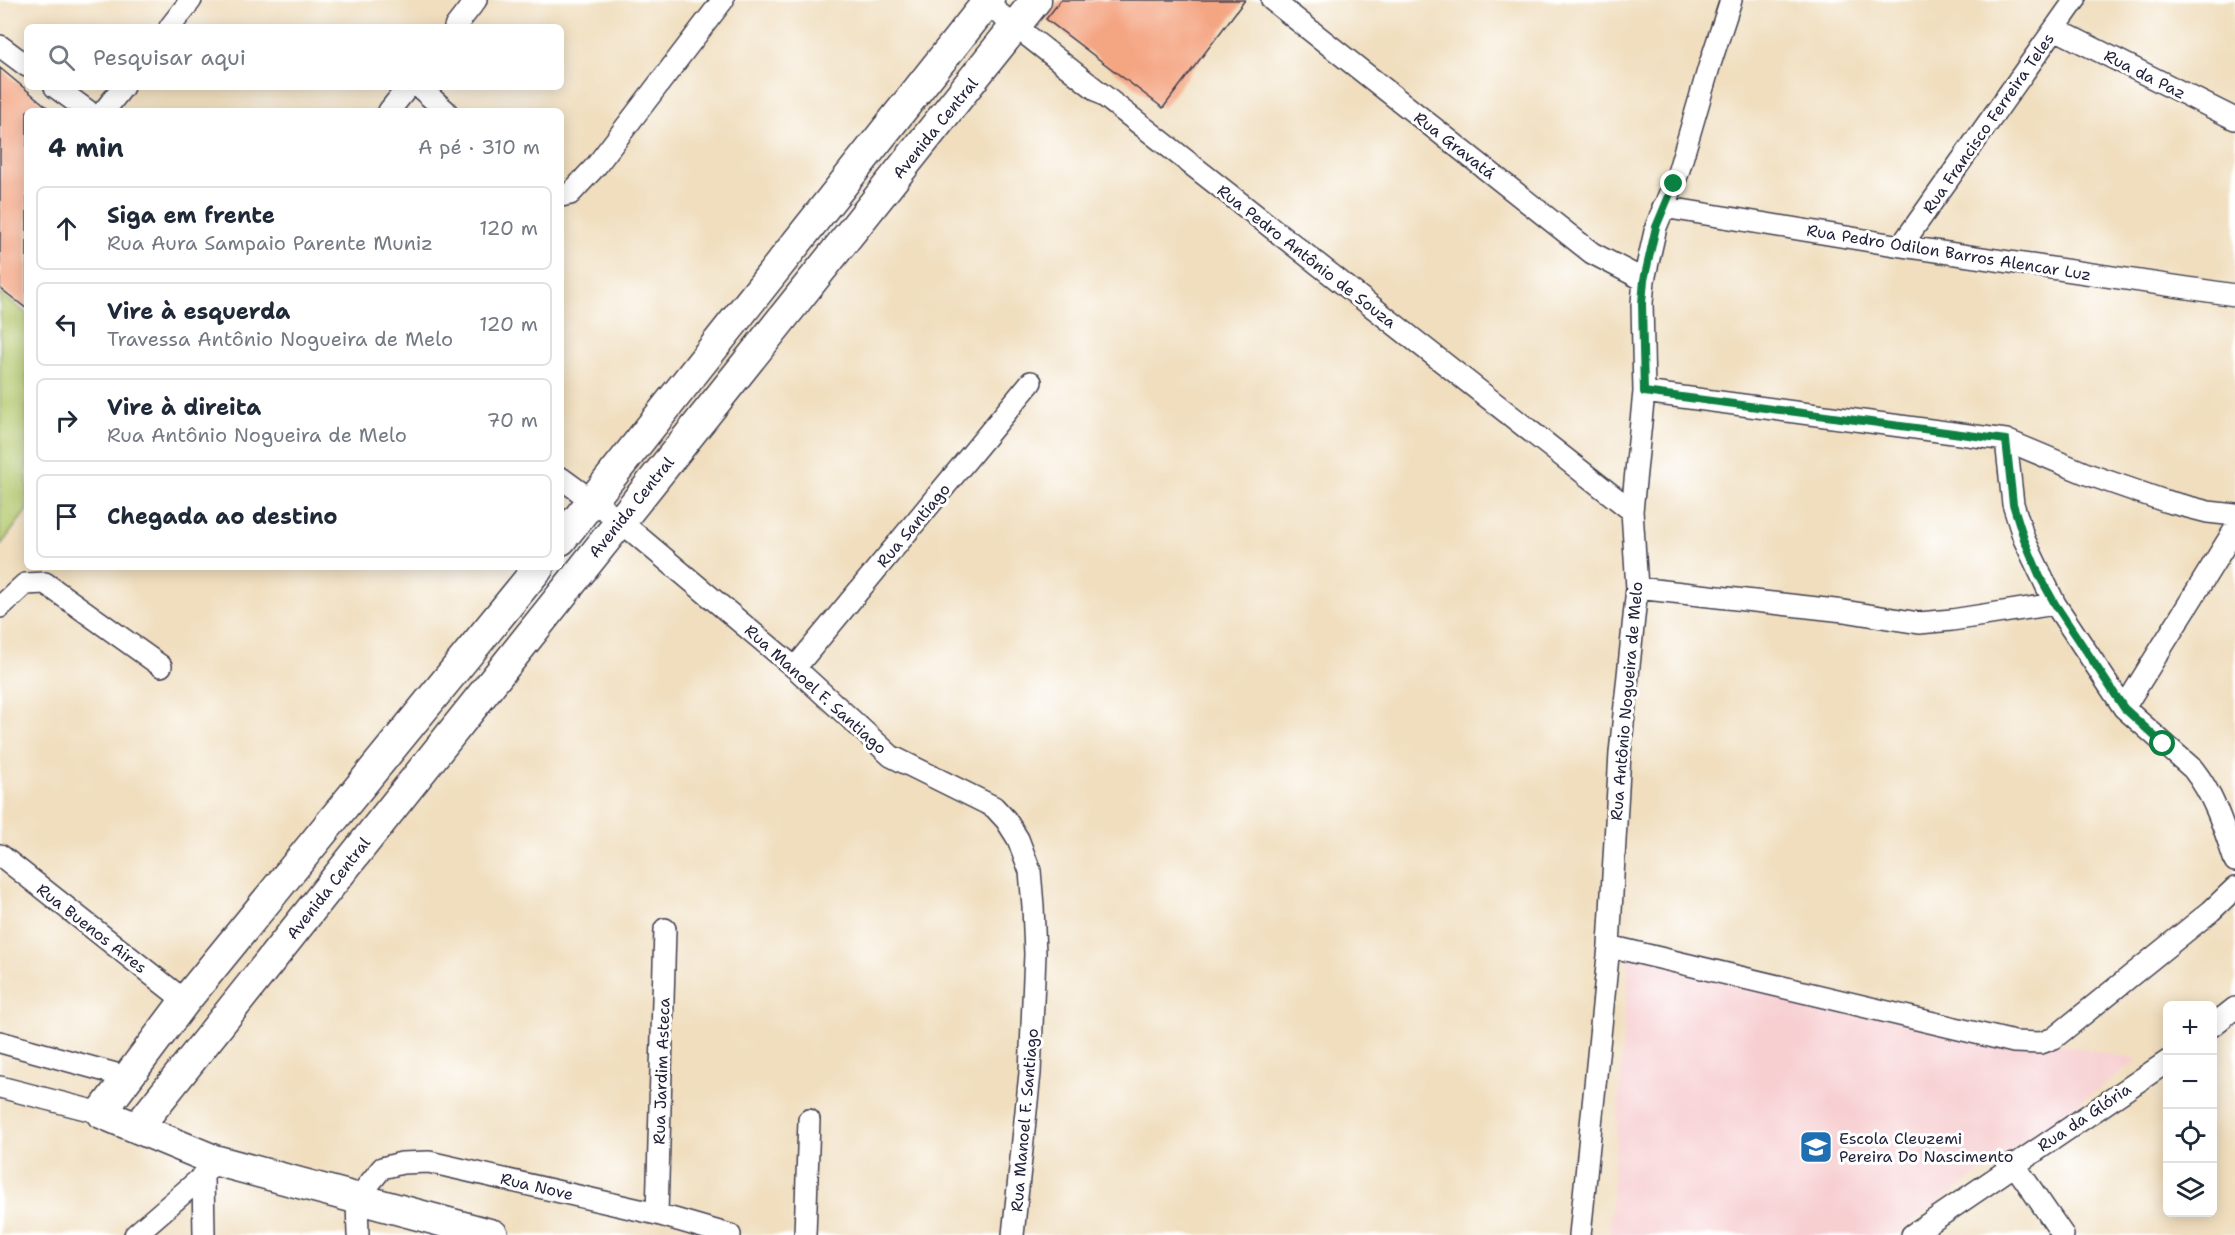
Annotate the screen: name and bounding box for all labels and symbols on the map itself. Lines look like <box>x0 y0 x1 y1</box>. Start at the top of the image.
street label: Rua Francisco Ferreira Teles <box>1918 29 2059 218</box>
street label: Rua da Paz <box>2100 45 2189 104</box>
street label: Avenida Central <box>888 73 983 183</box>
street label: Rua Gravatá <box>1410 107 1500 184</box>
route end <box>1660 170 1686 196</box>
street label: Rua Pedro Antônio de Souza <box>1213 180 1401 333</box>
street label: Rua Pedro Odilon Barros Alencar Luz <box>1805 220 2093 285</box>
street label: Avenida Central <box>584 452 679 562</box>
street label: Rua Santiago <box>872 479 955 572</box>
street label: Rua Antônio Nogueira de Melo <box>1606 581 1647 821</box>
street label: Rua Manoel F. Santiago <box>740 620 891 759</box>
route start <box>2149 730 2175 756</box>
street label: Avenida Central <box>282 833 375 944</box>
street label: Rua Buenos Aires <box>32 879 151 978</box>
street label: Rua Jardim Asteca <box>648 997 675 1145</box>
street label: Rua Manoel F. Santiago <box>1006 1027 1043 1213</box>
street label: Rua da Glória <box>2034 1078 2135 1156</box>
place label: Escola Cleuzemi Pereira Do Nascimento <box>1839 1128 2013 1167</box>
school or university icon: Escola Cleuzemi Pereira Do Nascimento <box>1798 1129 1834 1165</box>
street label: Rua Nove <box>498 1168 575 1205</box>

